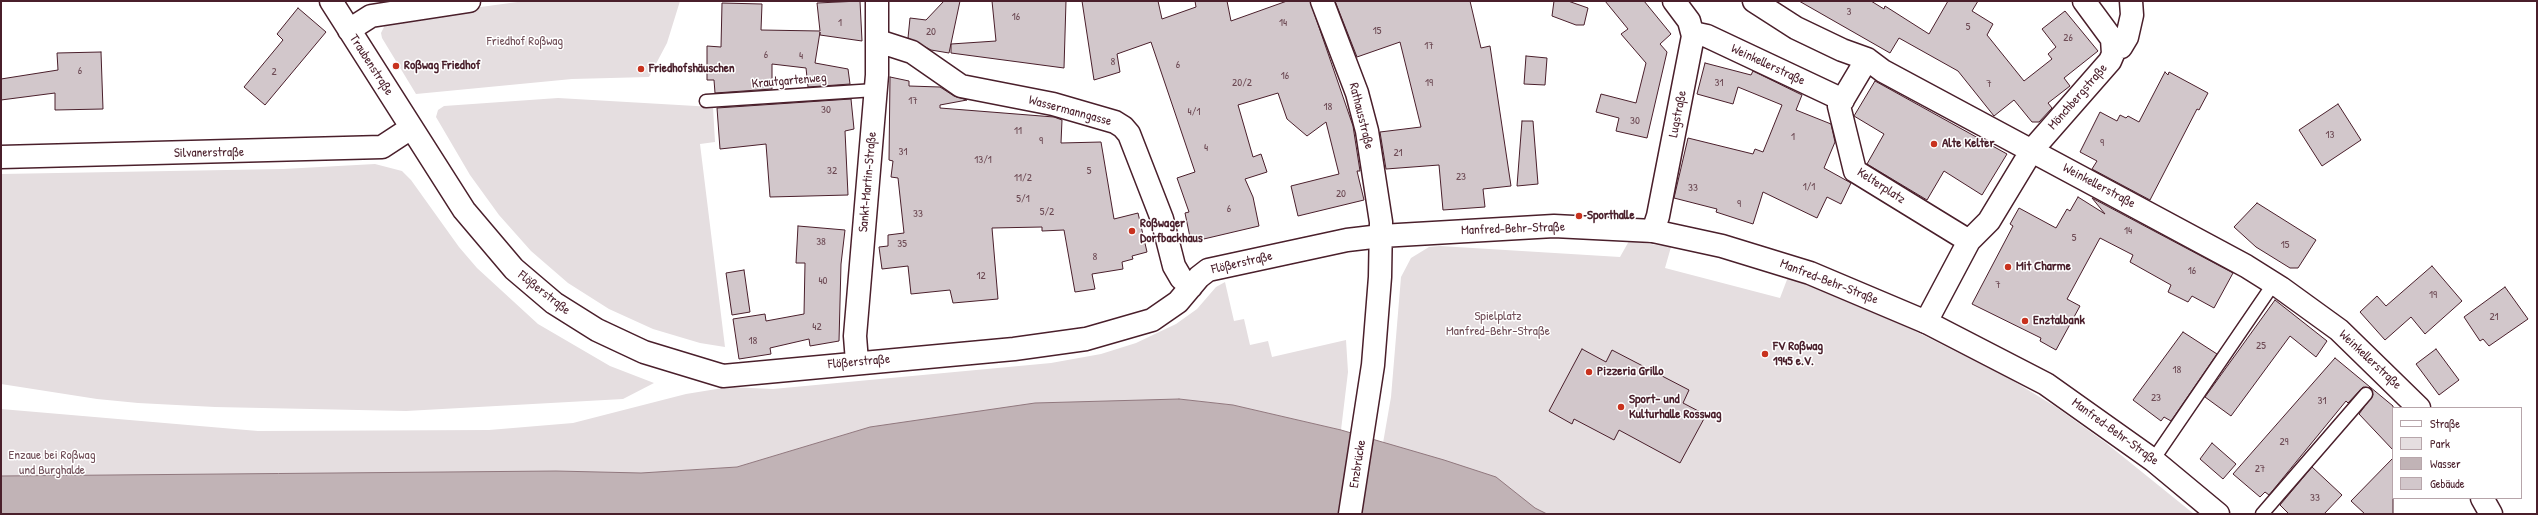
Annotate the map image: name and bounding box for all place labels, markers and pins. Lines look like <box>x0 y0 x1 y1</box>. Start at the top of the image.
place label: Roßwag Friedhof <box>404 58 480 74</box>
marker: Roßwag Friedhof <box>391 61 401 71</box>
place label: Friedhofshäuschen <box>649 61 735 77</box>
marker: Friedhofshäuschen <box>636 64 646 74</box>
place label: Alte Kelter <box>1942 136 1995 152</box>
marker: Alte Kelter <box>1929 139 1939 149</box>
place label: Sporthalle <box>1587 208 1635 224</box>
marker: Sporthalle <box>1574 211 1584 221</box>
place label: Roßwager Dorfbackhaus <box>1140 216 1203 247</box>
marker: Roßwager Dorfbackhaus <box>1127 226 1137 236</box>
place label: Mit Charme <box>2016 259 2071 275</box>
marker: Mit Charme <box>2003 262 2013 272</box>
place label: Enztalbank <box>2033 313 2085 329</box>
marker: Enztalbank <box>2020 316 2030 326</box>
place label: FV Roßwag 1945 e.V. <box>1773 339 1823 370</box>
marker: FV Roßwag 1945 e.V. <box>1760 349 1770 359</box>
place label: Pizzeria Grillo <box>1597 364 1663 380</box>
marker: Pizzeria Grillo <box>1584 367 1594 377</box>
place label: Sport- und Kulturhalle Rosswag <box>1629 392 1722 423</box>
marker: Sport- und Kulturhalle Rosswag <box>1616 402 1626 412</box>

